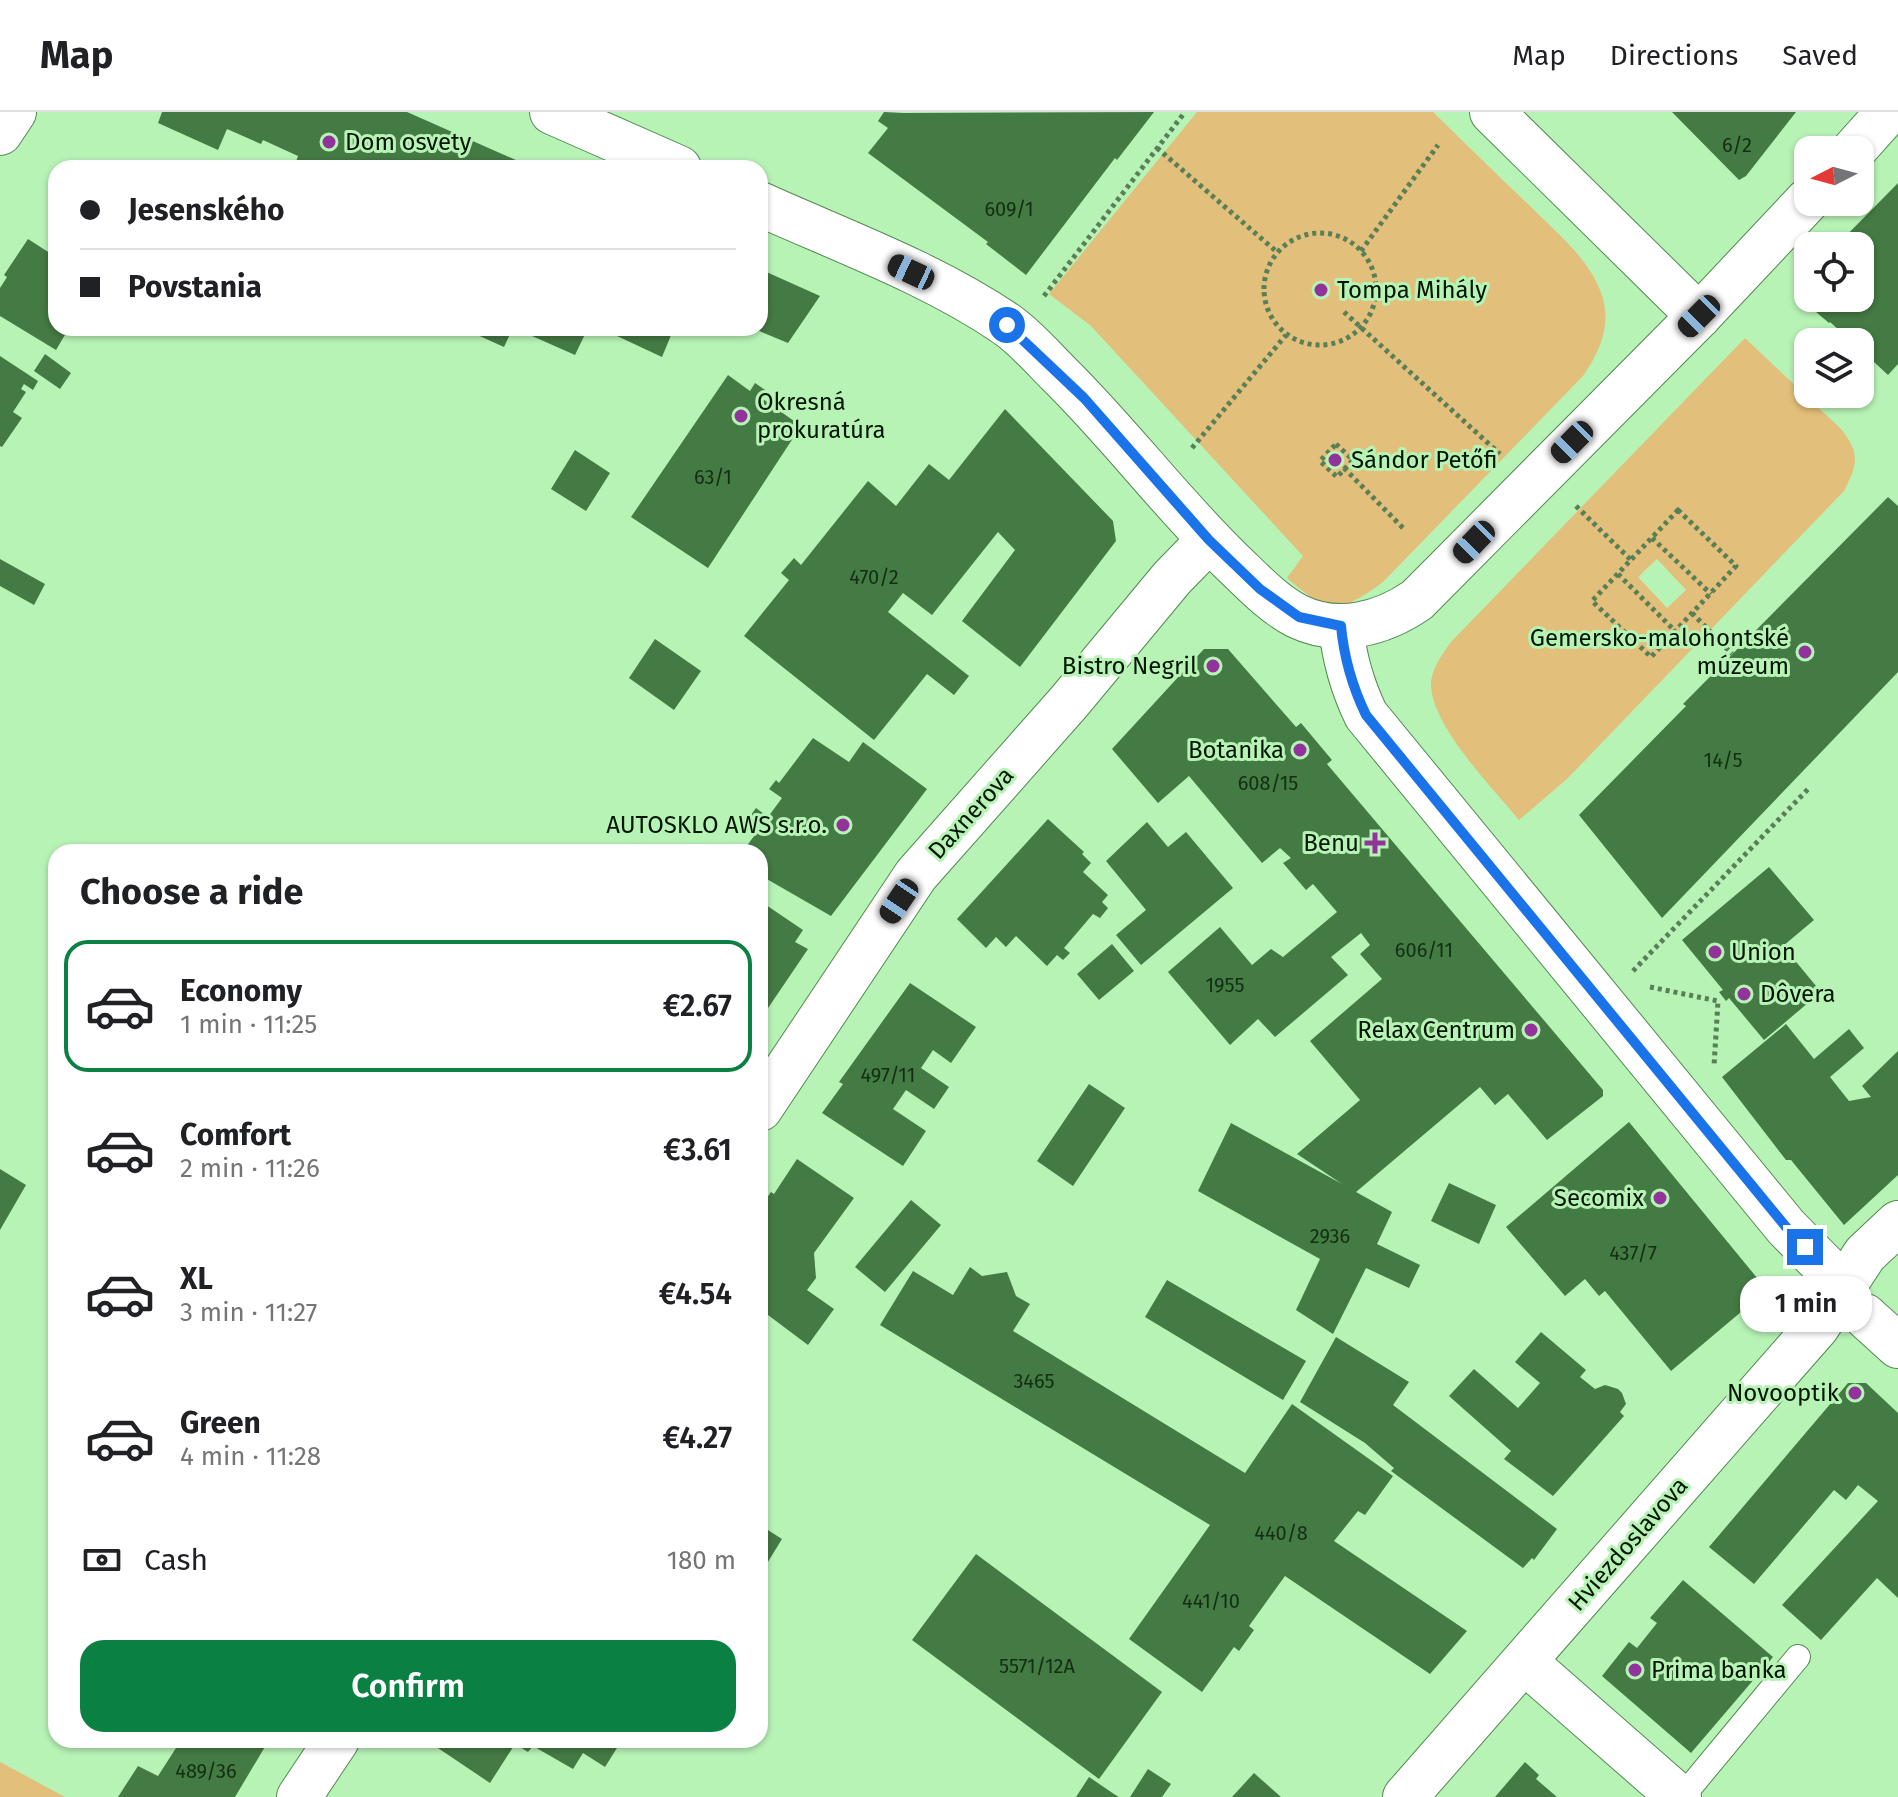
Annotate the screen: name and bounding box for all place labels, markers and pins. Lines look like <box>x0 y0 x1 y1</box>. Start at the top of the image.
place label: Dom osvety <box>345 128 472 156</box>
marker: Dom osvety <box>320 133 338 151</box>
place label: Tompa Mihály <box>1337 276 1487 304</box>
marker: Tompa Mihály <box>1312 281 1330 299</box>
place label: Okresná prokuratúra <box>757 388 886 444</box>
marker: Okresná prokuratúra <box>732 407 750 425</box>
place label: Sándor Petőfi <box>1351 446 1498 474</box>
marker: Sándor Petőfi <box>1326 451 1344 469</box>
place label: Gemersko-malohontské múzeum <box>1530 624 1789 680</box>
marker: Gemersko-malohontské múzeum <box>1796 643 1814 661</box>
place label: Bistro Negril <box>1062 652 1197 680</box>
marker: Bistro Negril <box>1204 657 1222 675</box>
place label: Botanika <box>1188 736 1284 764</box>
marker: Botanika <box>1291 741 1309 759</box>
place label: AUTOSKLO AWS s.r.o. <box>606 811 827 839</box>
marker: AUTOSKLO AWS s.r.o. <box>834 816 852 834</box>
place label: Benu <box>1303 829 1359 857</box>
marker: Benu <box>1366 834 1384 852</box>
place label: Union <box>1731 938 1796 966</box>
marker: Union <box>1706 943 1724 961</box>
place label: Dôvera <box>1760 980 1836 1008</box>
marker: Dôvera <box>1735 985 1753 1003</box>
place label: Relax Centrum <box>1357 1016 1515 1044</box>
marker: Relax Centrum <box>1522 1021 1540 1039</box>
place label: Secomix <box>1554 1184 1644 1212</box>
marker: Secomix <box>1651 1189 1669 1207</box>
place label: Novooptik <box>1727 1379 1840 1407</box>
marker: Novooptik <box>1846 1384 1864 1402</box>
place label: Prima banka <box>1651 1656 1787 1684</box>
marker: Prima banka <box>1626 1661 1644 1679</box>

